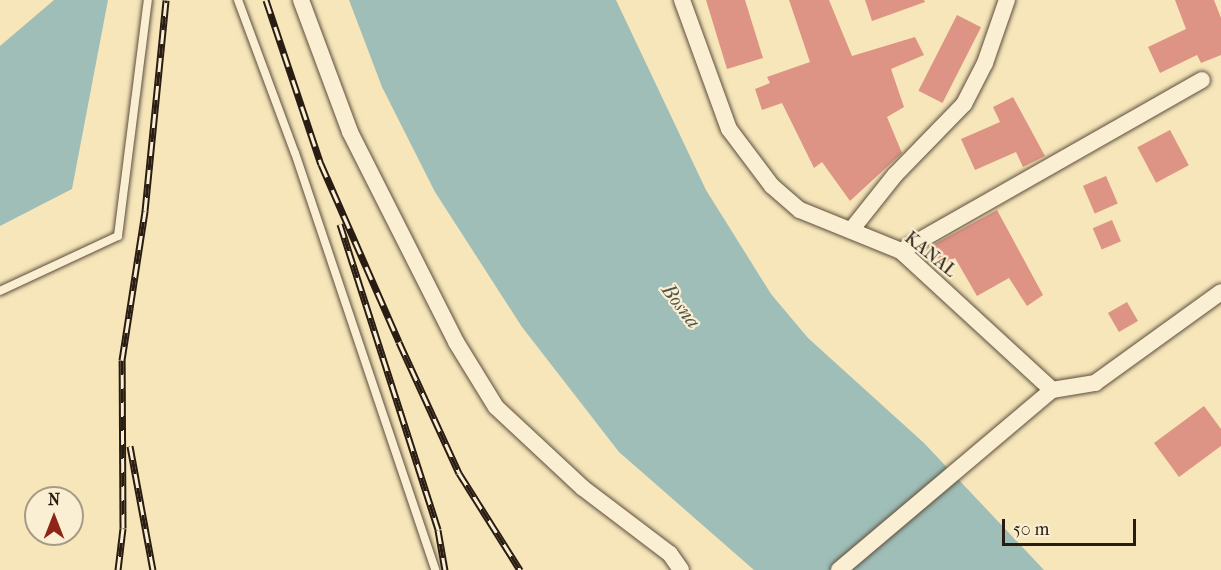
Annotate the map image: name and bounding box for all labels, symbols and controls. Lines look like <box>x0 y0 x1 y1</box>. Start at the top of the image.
street label: KANAL <box>900 228 960 282</box>
water label: Bosna <box>657 279 705 333</box>
north arrow <box>24 486 84 546</box>
text: N <box>48 490 60 509</box>
scale bar <box>1005 507 1138 545</box>
text: 50 m <box>1013 519 1049 540</box>

